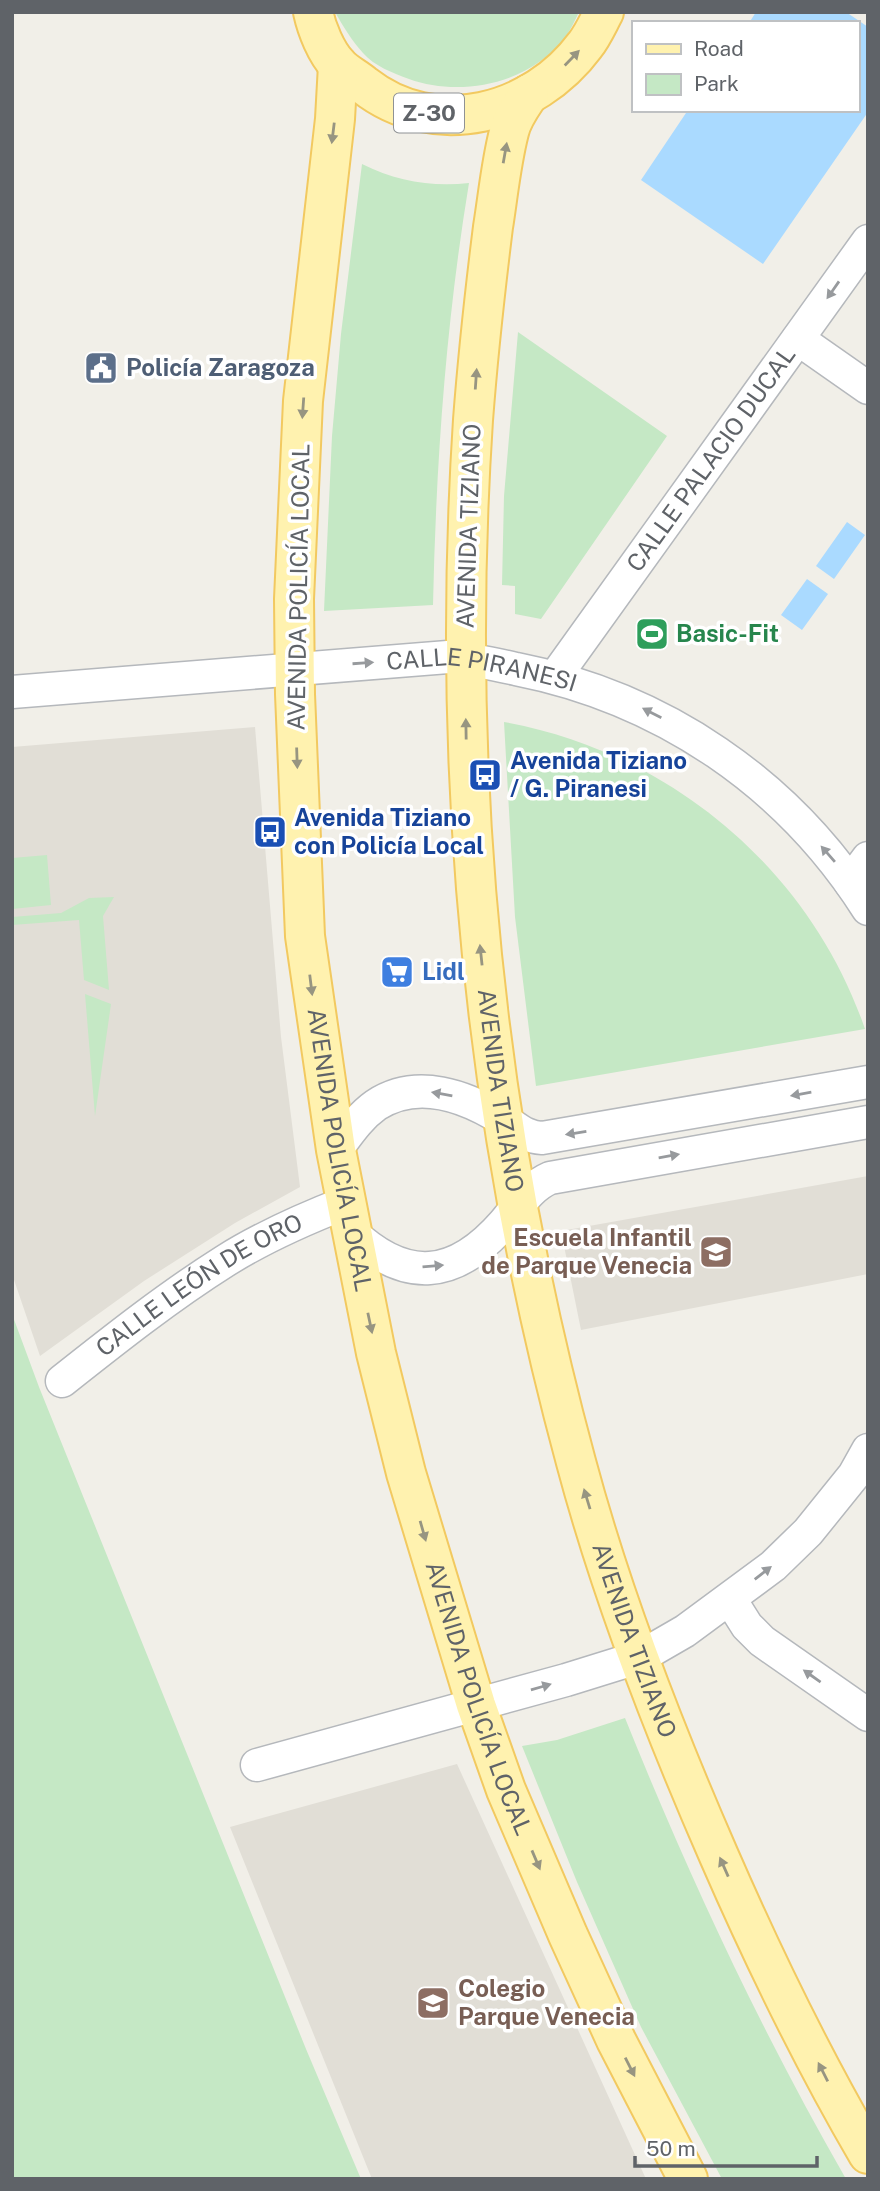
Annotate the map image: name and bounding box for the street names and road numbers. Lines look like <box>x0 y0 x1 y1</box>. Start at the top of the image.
road number: Z-30 <box>394 94 464 132</box>
street label: CALLE PALACIO DUCAL <box>620 341 801 577</box>
street label: AVENIDA TIZIANO <box>450 423 486 629</box>
street label: AVENIDA POLICÍA LOCAL <box>281 443 315 731</box>
street label: CALLE PIRANESI <box>385 642 581 697</box>
street label: AVENIDA TIZIANO <box>473 987 530 1194</box>
street label: AVENIDA POLICÍA LOCAL <box>303 1006 379 1294</box>
street label: CALLE LEÓN DE ORO <box>90 1207 306 1362</box>
street label: AVENIDA TIZIANO <box>587 1539 683 1741</box>
street label: AVENIDA POLICÍA LOCAL <box>420 1558 539 1839</box>

